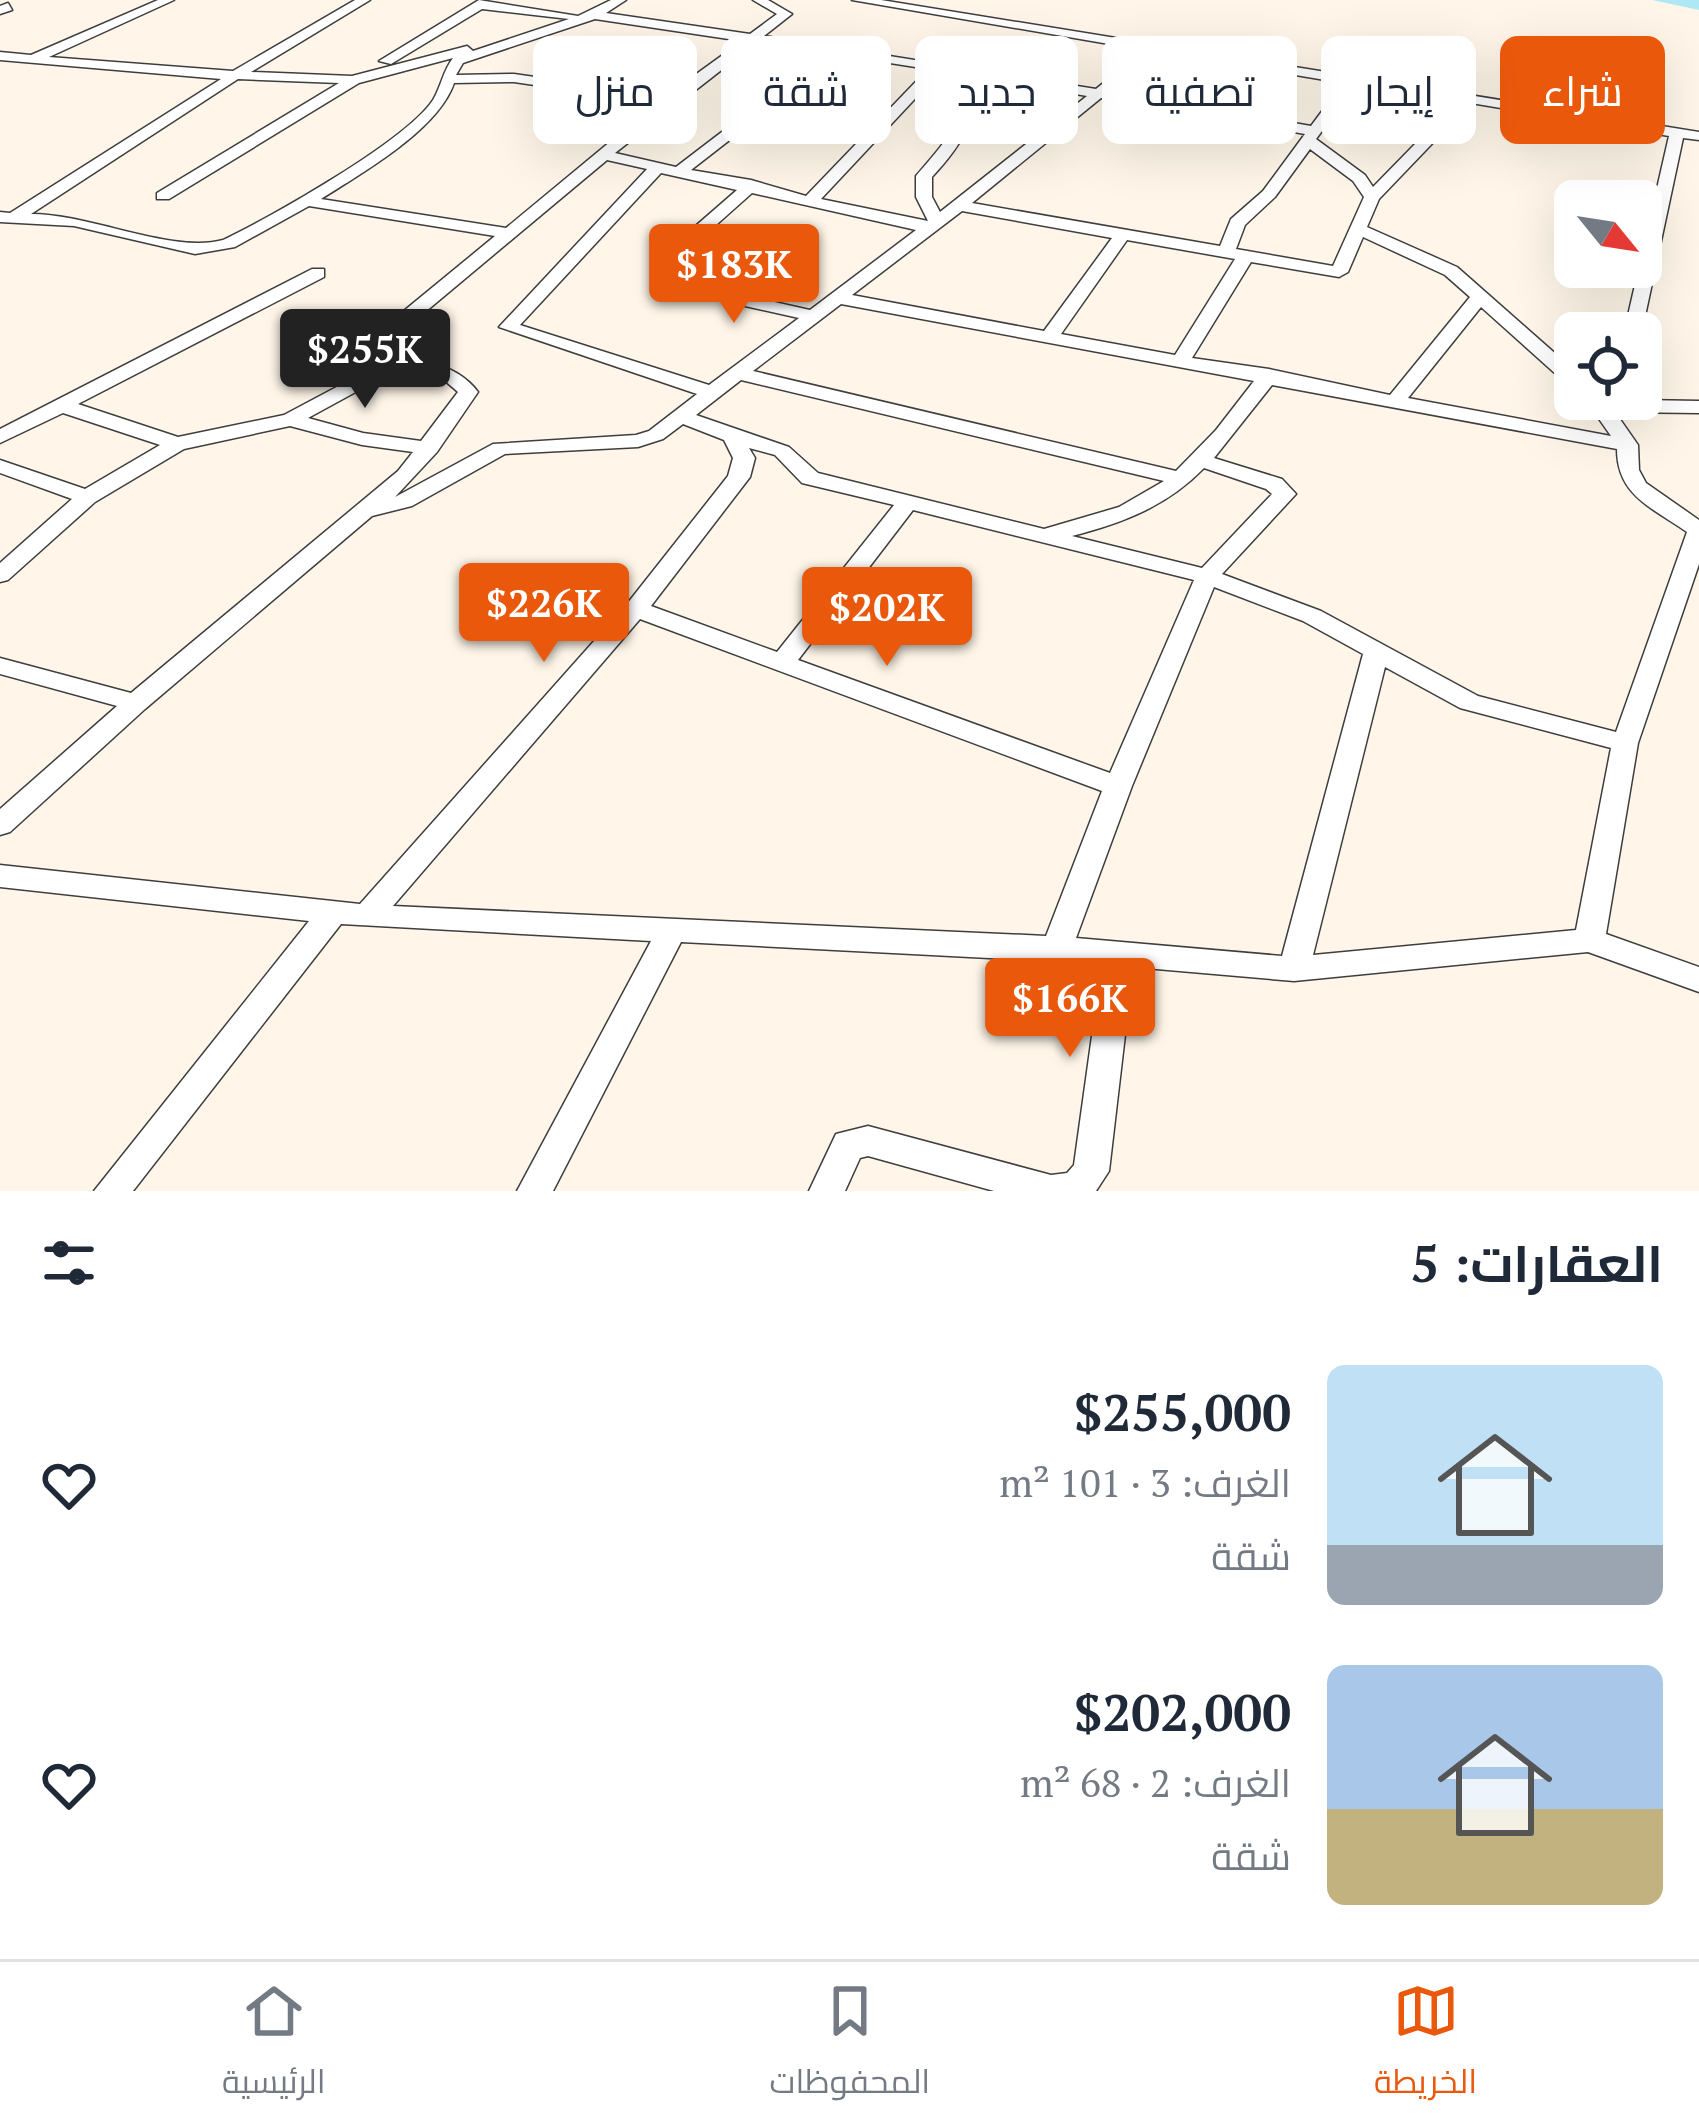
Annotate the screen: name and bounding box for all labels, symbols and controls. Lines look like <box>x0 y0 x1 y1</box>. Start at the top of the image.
chip: منزل <box>533 36 697 144</box>
chip: شقة <box>721 36 891 144</box>
chip: جديد <box>915 36 1078 144</box>
chip: تصفية <box>1102 36 1297 144</box>
chip: إيجار <box>1321 36 1476 144</box>
chip: شراء <box>1500 36 1665 144</box>
north arrow <box>1554 180 1662 288</box>
map controls <box>1554 180 1662 420</box>
pin: $183K <box>650 224 818 326</box>
text: $183K <box>676 237 792 289</box>
pin: $255K <box>281 309 449 411</box>
button: locate <box>1554 312 1662 420</box>
text: $255K <box>307 322 423 374</box>
pin: $226K <box>460 563 628 665</box>
pin: $202K <box>803 567 971 669</box>
text: $226K <box>486 576 602 628</box>
text: $202K <box>829 580 945 632</box>
pin: $166K <box>986 958 1154 1060</box>
text: $166K <box>1012 971 1128 1023</box>
text: العقارات: 5 <box>1410 1229 1663 1297</box>
icon: filters <box>36 1230 102 1296</box>
text: $255,000 <box>1074 1378 1291 1446</box>
icon: home <box>1423 1413 1567 1557</box>
icon: heart <box>36 1452 102 1518</box>
text: الغرف: 3 · 101 m² <box>999 1456 1291 1508</box>
text: شقة <box>1211 1529 1291 1581</box>
text: $202,000 <box>1074 1678 1291 1746</box>
icon: home <box>1423 1713 1567 1857</box>
icon: heart <box>36 1752 102 1818</box>
text: الغرف: 2 · 68 m² <box>1020 1756 1291 1808</box>
text: شقة <box>1211 1829 1291 1881</box>
tab: الرئيسية <box>222 1978 326 2112</box>
tab: المحفوظات <box>769 1978 930 2112</box>
tab: الخريطة <box>1374 1978 1477 2112</box>

